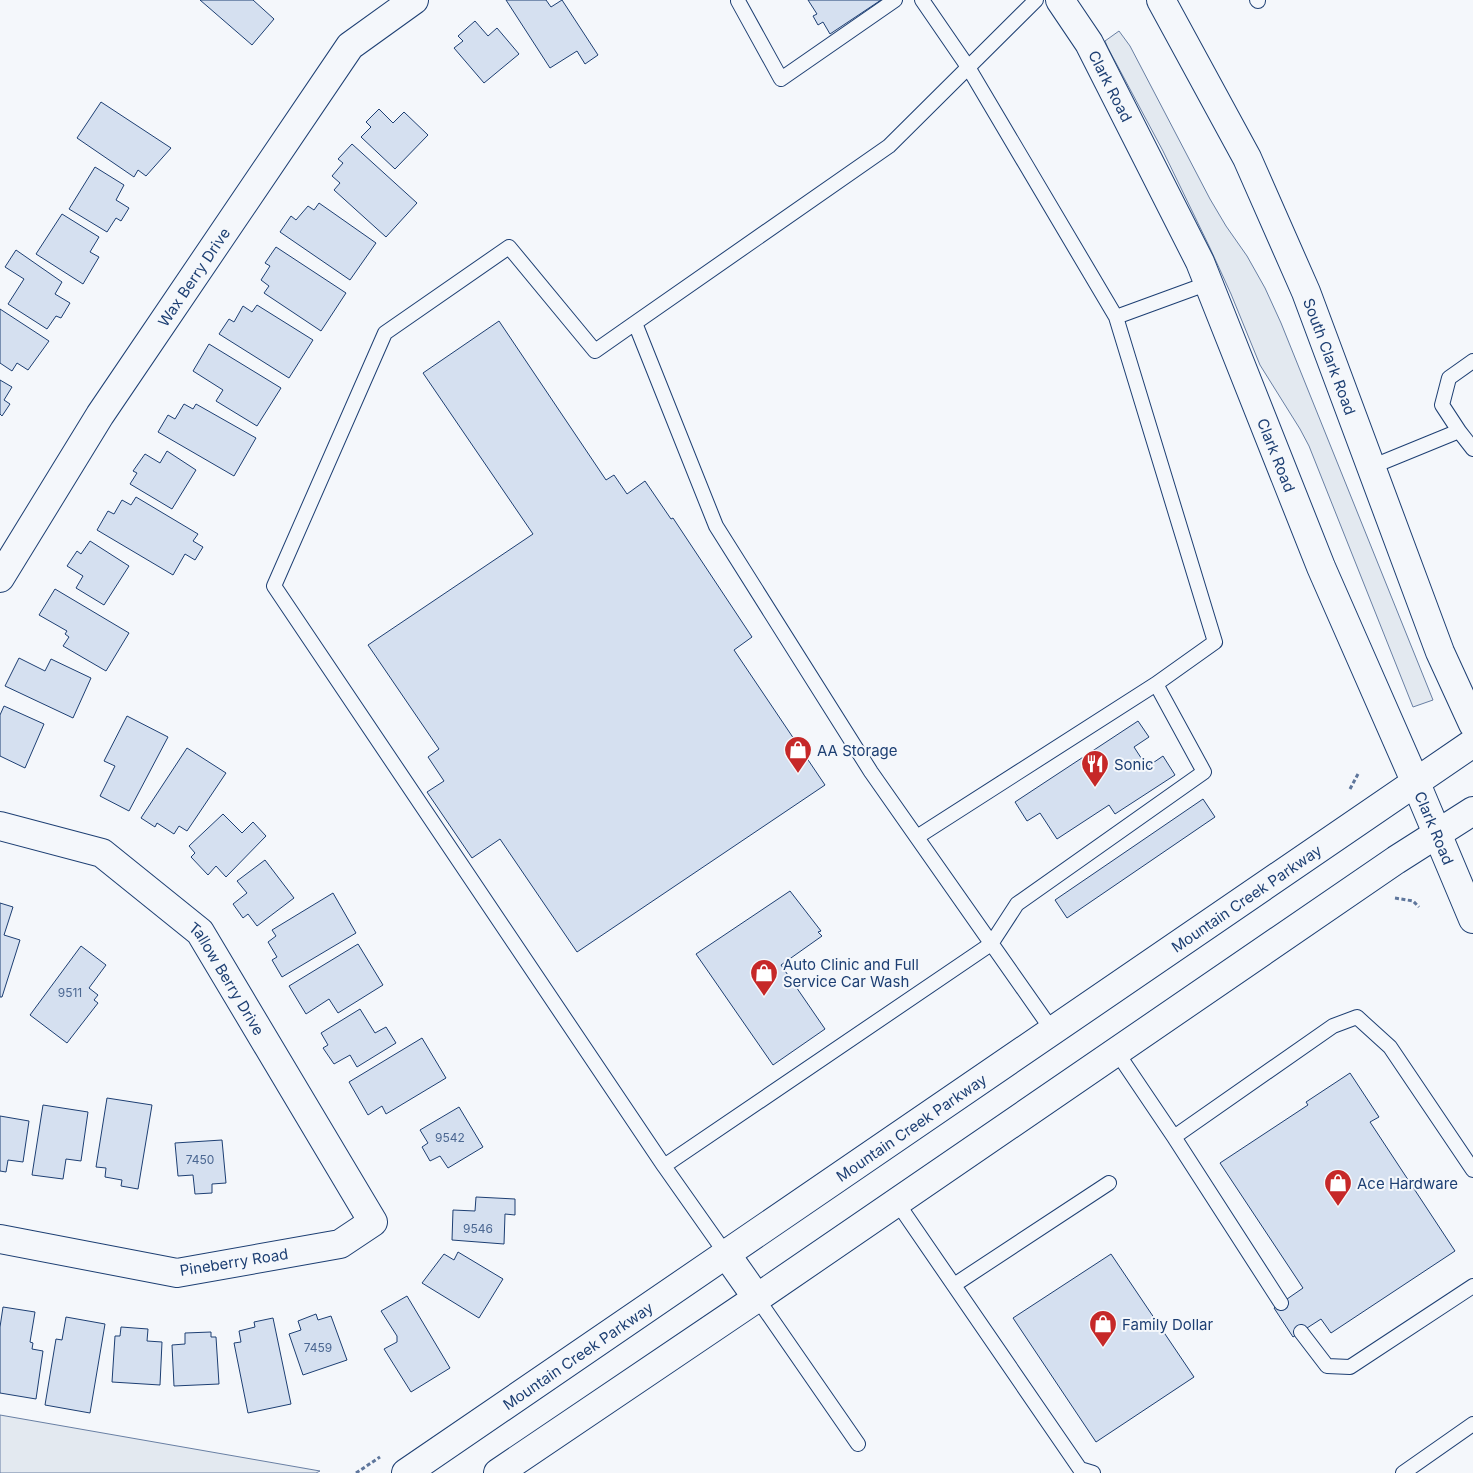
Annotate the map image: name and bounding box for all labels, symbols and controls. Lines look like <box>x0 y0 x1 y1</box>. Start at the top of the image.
street label: Clark Road <box>1085 47 1137 125</box>
street label: Wax Berry Drive <box>153 224 234 330</box>
street label: South Clark Road <box>1300 295 1360 417</box>
street label: Clark Road <box>1253 415 1300 495</box>
shop icon: AA Storage <box>783 735 813 774</box>
place label: AA Storage <box>817 741 898 760</box>
restaurant icon: Sonic <box>1080 749 1110 788</box>
place label: Sonic <box>1114 755 1154 774</box>
street label: Clark Road <box>1411 788 1458 867</box>
street label: Mountain Creek Parkway <box>1167 840 1325 956</box>
street label: Tallow Berry Drive <box>185 918 269 1039</box>
place label: Auto Clinic and Full Service Car Wash <box>783 955 919 991</box>
shop icon: Auto Clinic and Full Service Car Wash <box>749 958 779 997</box>
house number: 9511 <box>58 985 82 1000</box>
street label: Mountain Creek Parkway <box>832 1069 990 1185</box>
house number: 9542 <box>435 1130 465 1145</box>
house number: 7450 <box>186 1152 214 1167</box>
shop icon: Ace Hardware <box>1323 1168 1353 1207</box>
place label: Ace Hardware <box>1357 1174 1458 1193</box>
house number: 9546 <box>463 1221 493 1236</box>
street label: Pineberry Road <box>179 1244 289 1280</box>
street label: Mountain Creek Parkway <box>499 1297 657 1414</box>
shop icon: Family Dollar <box>1088 1309 1118 1348</box>
place label: Family Dollar <box>1122 1315 1214 1334</box>
house number: 7459 <box>304 1340 332 1355</box>

